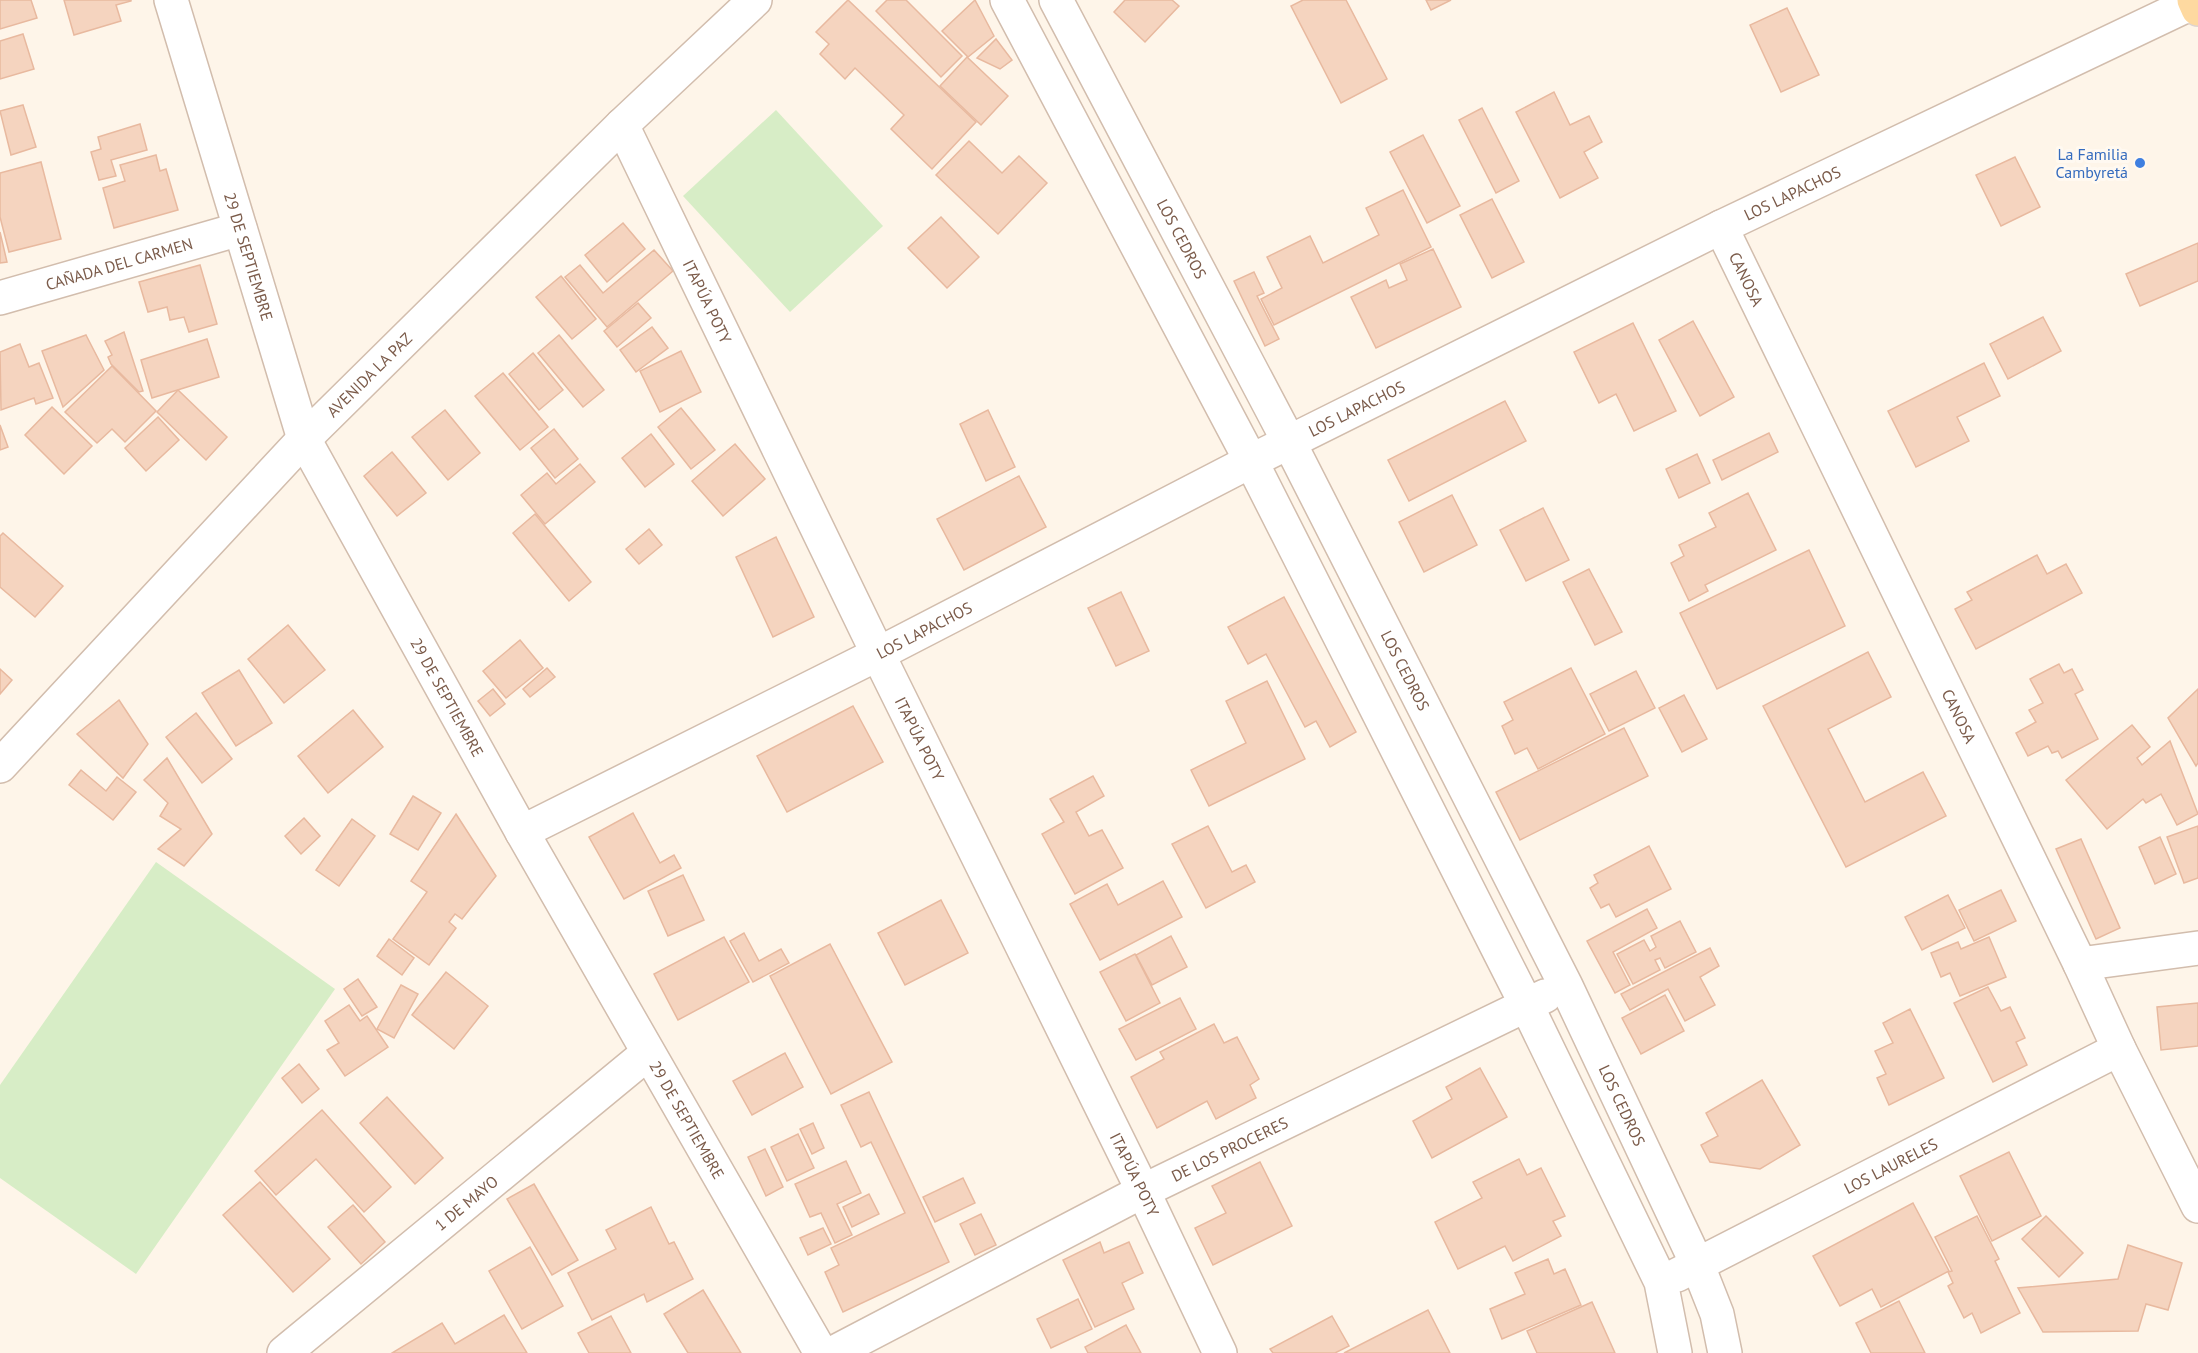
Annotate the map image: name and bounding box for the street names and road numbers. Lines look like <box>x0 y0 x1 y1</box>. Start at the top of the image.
street label: LOS LAPACHOS <box>1741 161 1844 225</box>
street label: 29 DE SEPTIEMBRE <box>220 190 278 323</box>
street label: LOS CEDROS <box>1153 196 1211 282</box>
street label: CAÑADA DEL CARMEN <box>43 233 195 294</box>
street label: CANOSA <box>1725 249 1768 310</box>
street label: ITAPÚA POTY <box>679 256 736 347</box>
street label: AVENIDA LA PAZ <box>322 328 416 421</box>
street label: LOS LAPACHOS <box>1305 376 1408 441</box>
street label: LOS LAPACHOS <box>873 597 975 663</box>
street label: LOS CEDROS <box>1377 627 1434 714</box>
street label: 29 DE SEPTIEMBRE <box>406 634 488 760</box>
street label: CANOSA <box>1938 686 1981 747</box>
street label: ITAPÚA POTY <box>891 693 949 784</box>
street label: 29 DE SEPTIEMBRE <box>645 1057 729 1183</box>
street label: LOS CEDROS <box>1595 1061 1650 1149</box>
street label: DE LOS PROCERES <box>1168 1112 1291 1186</box>
street label: ITAPÚA POTY <box>1106 1129 1164 1220</box>
street label: LOS LAURELES <box>1840 1133 1941 1198</box>
street label: 1 DE MAYO <box>430 1171 502 1235</box>

